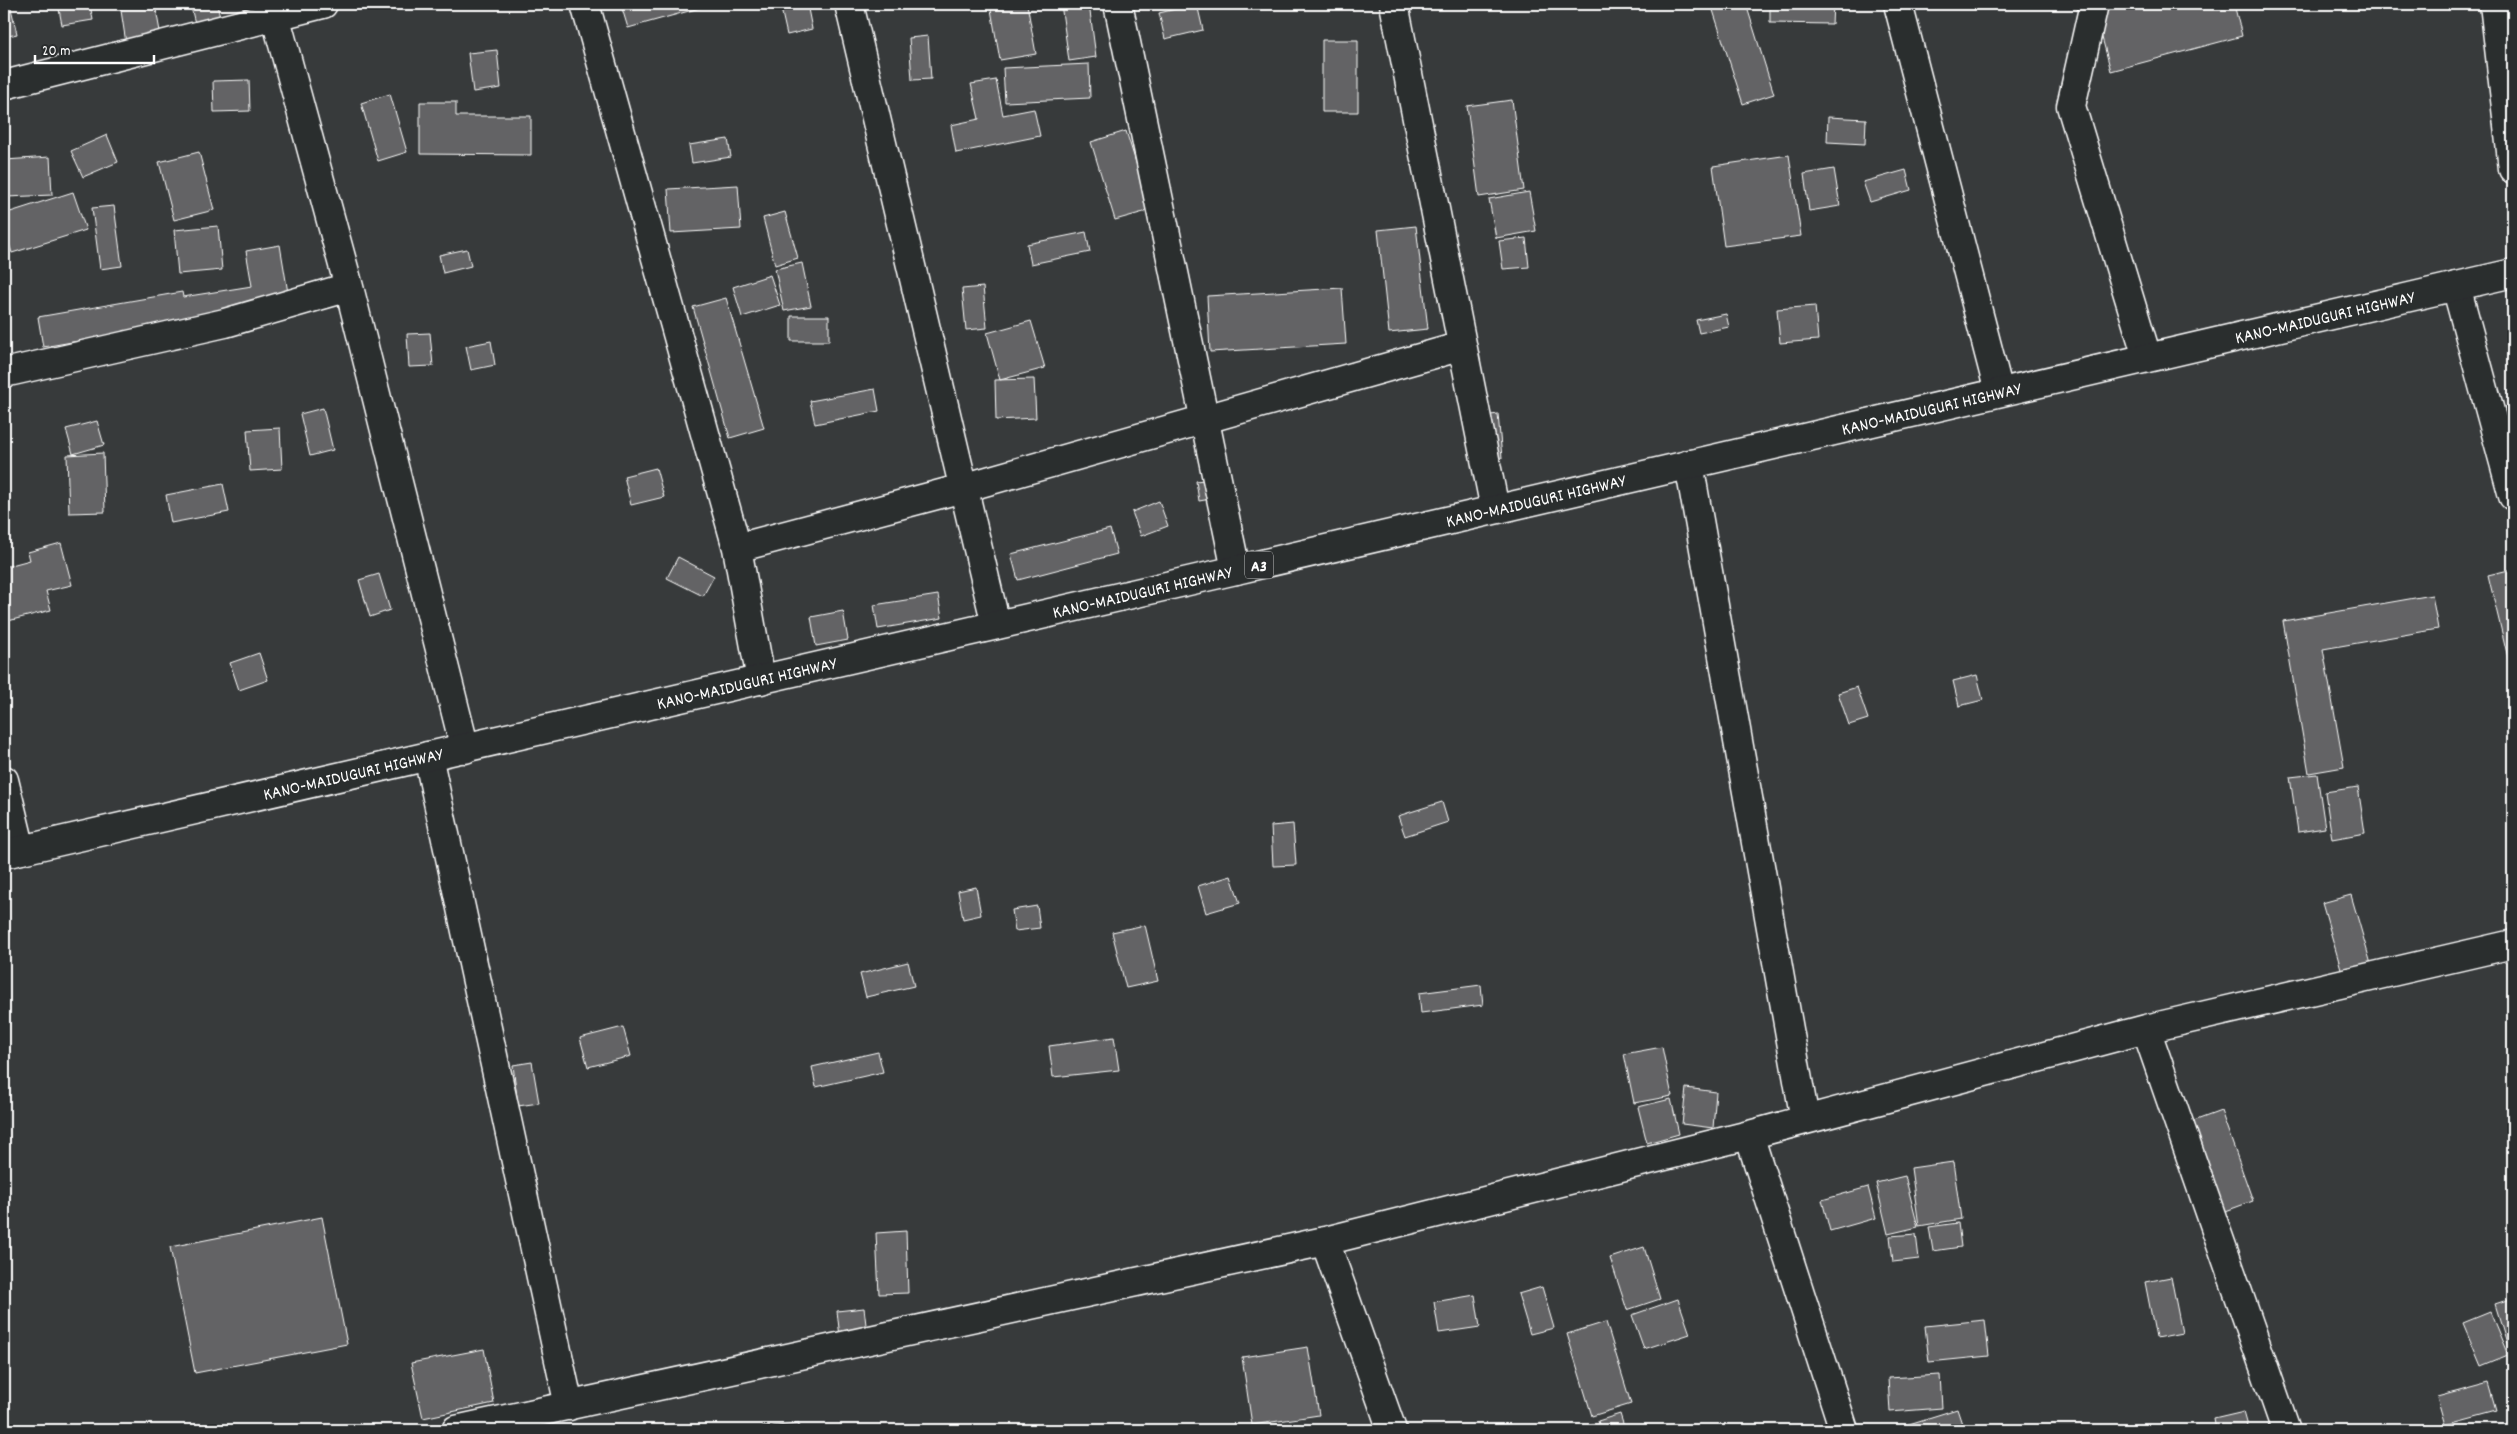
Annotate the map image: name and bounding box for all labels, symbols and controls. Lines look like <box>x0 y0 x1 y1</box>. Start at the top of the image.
scale bar <box>35 32 154 64</box>
text: 20 m <box>42 41 70 63</box>
street label: KANO-MAIDUGURI HIGHWAY <box>2233 286 2419 352</box>
street label: KANO-MAIDUGURI HIGHWAY <box>1839 377 2025 444</box>
street label: KANO-MAIDUGURI HIGHWAY <box>1444 469 1630 536</box>
road number: A3 <box>1245 552 1273 578</box>
street label: KANO-MAIDUGURI HIGHWAY <box>1050 561 1236 627</box>
street label: KANO-MAIDUGURI HIGHWAY <box>655 652 841 718</box>
street label: KANO-MAIDUGURI HIGHWAY <box>261 743 447 809</box>

